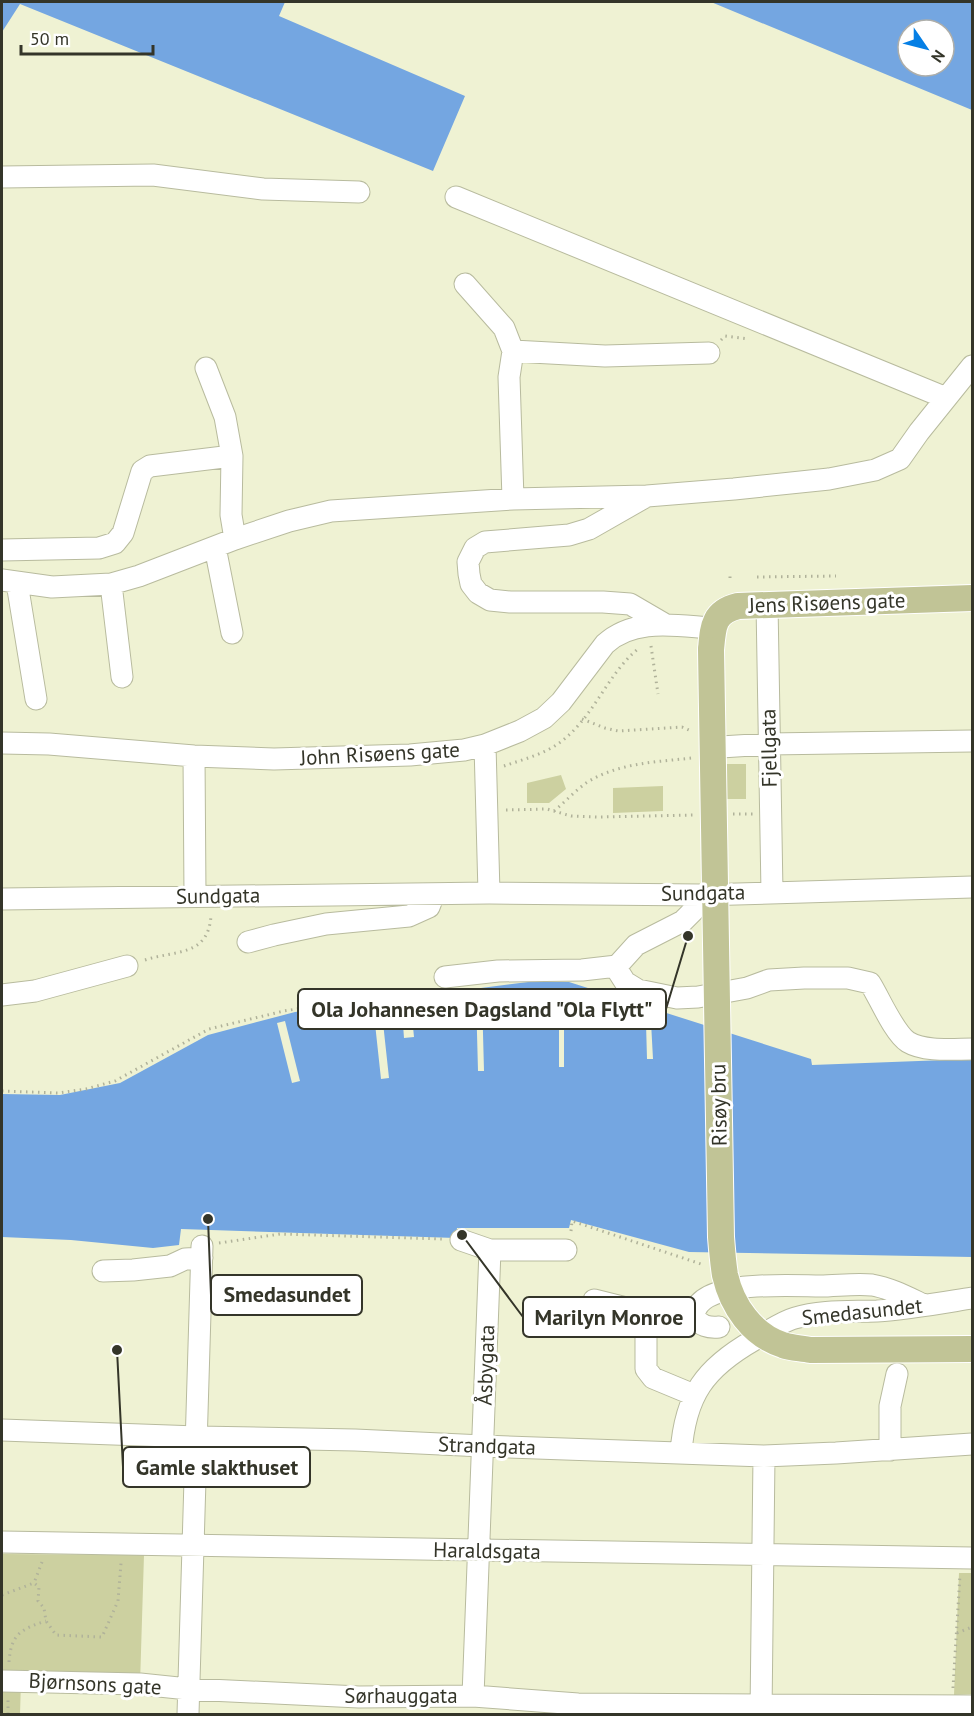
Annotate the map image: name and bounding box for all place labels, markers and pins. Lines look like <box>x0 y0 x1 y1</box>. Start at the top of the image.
callout: Ola Johannesen Dagsland "Ola Flytt" <box>298 989 666 1029</box>
callout: Smedasundet <box>211 1275 362 1315</box>
callout: Marilyn Monroe <box>523 1297 695 1337</box>
callout: Gamle slakthuset <box>123 1447 310 1487</box>

